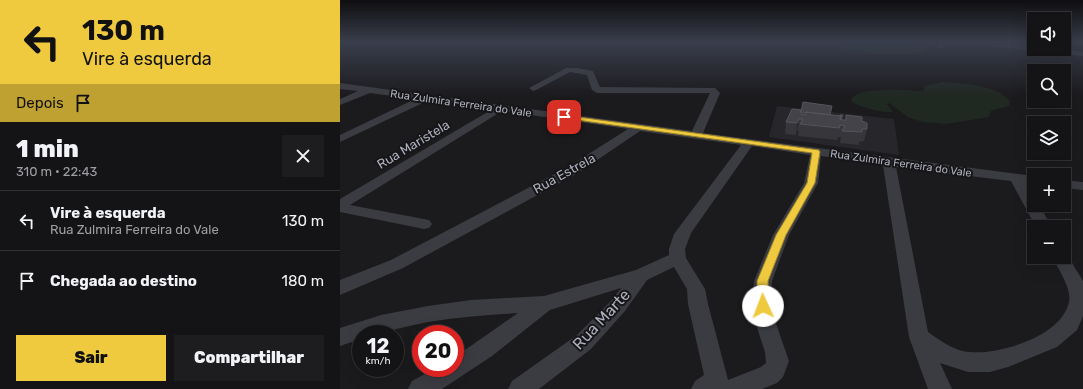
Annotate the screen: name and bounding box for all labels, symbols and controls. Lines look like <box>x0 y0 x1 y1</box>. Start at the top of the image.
map controls <box>1027 12 1071 264</box>
button: sound <box>1027 12 1071 56</box>
text: 130 m <box>82 14 165 47</box>
icon: left <box>16 16 68 68</box>
text: Vire à esquerda <box>82 48 212 70</box>
button: search <box>1027 64 1071 108</box>
street label: Rua Zulmira Ferreira do Vale <box>389 87 533 120</box>
icon: arrive <box>72 92 94 114</box>
text: Depois <box>16 94 64 112</box>
pin <box>547 100 581 134</box>
icon: arrive <box>553 106 575 128</box>
button: layers <box>1027 116 1071 160</box>
street label: Rua Maristela <box>374 117 452 172</box>
text: 1 min <box>16 135 79 163</box>
button: close <box>282 135 324 177</box>
street label: Rua Zulmira Ferreira do Vale <box>829 147 973 180</box>
street label: Rua Estrela <box>531 150 598 197</box>
text: 310 m · 22:43 <box>16 164 97 179</box>
button: + <box>1027 168 1071 212</box>
text: Vire à esquerda <box>50 204 166 222</box>
icon: left <box>16 210 38 232</box>
text: 130 m <box>282 212 324 230</box>
button: − <box>1027 220 1071 264</box>
text: Rua Zulmira Ferreira do Vale <box>50 222 219 237</box>
icon: arrive <box>16 270 38 292</box>
text: Chegada ao destino <box>50 272 197 290</box>
text: 180 m <box>282 272 324 290</box>
street label: Rua Marte <box>569 285 634 354</box>
position arrow <box>742 285 784 327</box>
speed limit sign: 20 <box>412 325 464 377</box>
text: 12 <box>367 334 389 358</box>
button: Sair <box>16 335 166 381</box>
button: Compartilhar <box>174 335 324 381</box>
text: km/h <box>366 355 390 367</box>

